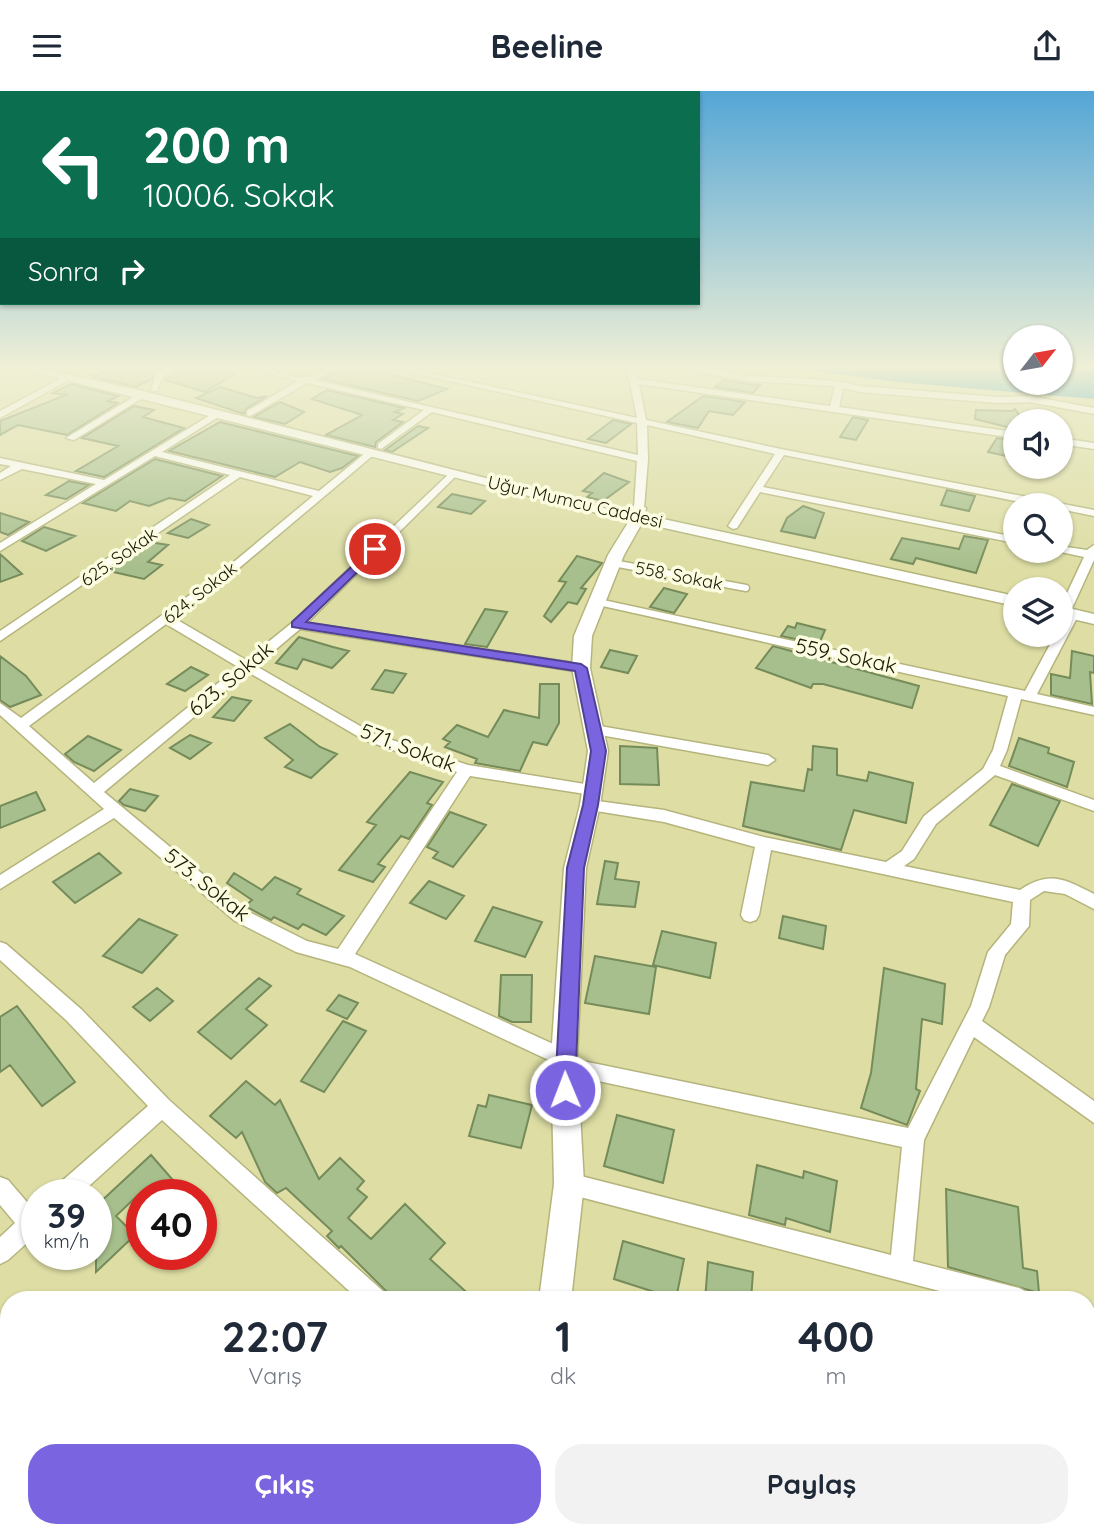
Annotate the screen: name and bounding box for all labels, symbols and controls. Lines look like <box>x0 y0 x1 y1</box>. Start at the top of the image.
text: Beeline <box>491 26 603 66</box>
icon: menu <box>28 27 66 65</box>
icon: share <box>1028 27 1066 65</box>
text: 200 m <box>143 114 290 175</box>
icon: left <box>28 119 119 210</box>
text: 10006. Sokak <box>143 175 335 215</box>
icon: right <box>113 252 151 290</box>
text: Sonra <box>28 255 99 288</box>
north arrow <box>1003 325 1073 395</box>
map controls <box>1003 325 1073 647</box>
button: sound <box>1003 409 1073 479</box>
street label: Uğur Mumcu Caddesi <box>485 470 665 533</box>
button: search <box>1003 493 1073 563</box>
pin <box>345 519 405 579</box>
street label: 625. Sokak <box>76 522 161 591</box>
icon: arrive <box>356 530 394 568</box>
street label: 624. Sokak <box>158 556 242 629</box>
street label: 558. Sokak <box>633 556 725 595</box>
button: layers <box>1003 577 1073 647</box>
street label: 559. Sokak <box>793 632 899 678</box>
street label: 623. Sokak <box>183 635 278 721</box>
street label: 571. Sokak <box>357 717 460 777</box>
street label: 573. Sokak <box>160 842 256 927</box>
position arrow <box>528 1053 602 1127</box>
speed limit sign: 40 <box>126 1179 217 1270</box>
text: 39 <box>47 1193 86 1237</box>
text: km/h <box>44 1230 89 1253</box>
text: 22:07 <box>222 1310 328 1363</box>
text: 1 <box>555 1310 571 1363</box>
text: 400 <box>798 1310 874 1363</box>
text: Varış <box>248 1361 302 1390</box>
text: dk <box>550 1361 576 1390</box>
text: m <box>826 1361 847 1390</box>
button: Çıkış <box>28 1444 541 1524</box>
button: Paylaş <box>555 1444 1068 1524</box>

